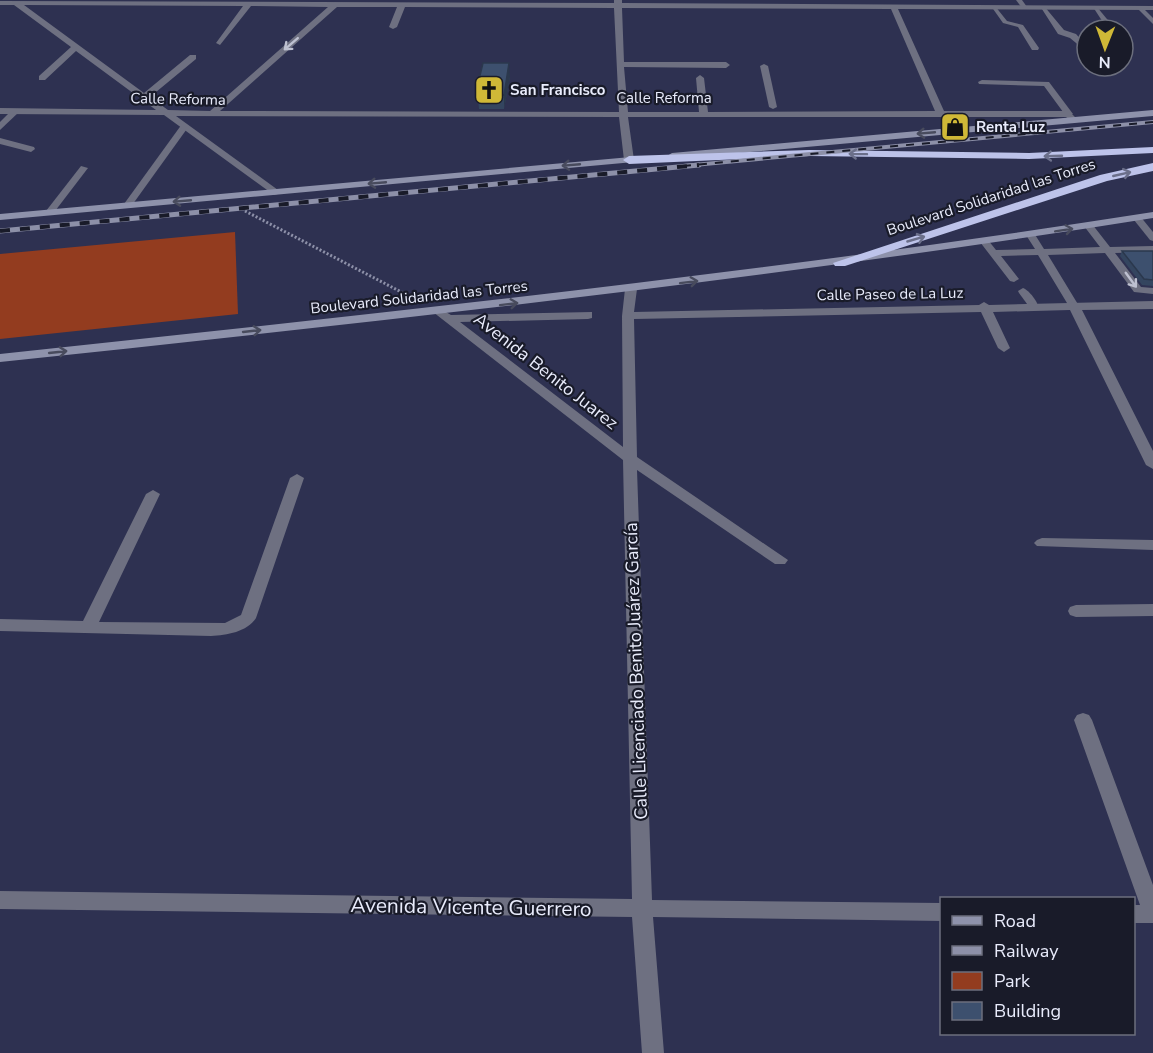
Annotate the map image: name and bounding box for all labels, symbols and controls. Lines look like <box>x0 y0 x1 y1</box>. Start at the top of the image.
north arrow <box>1075 18 1135 78</box>
one-way arrow <box>284 37 299 51</box>
text: N <box>1099 51 1111 73</box>
church icon: San Francisco <box>473 74 505 106</box>
place label: San Francisco <box>510 80 606 100</box>
street label: Calle Reforma <box>130 88 226 110</box>
street label: Calle Reforma <box>616 88 712 108</box>
shop icon: Renta Luz <box>939 111 971 143</box>
place label: Renta Luz <box>976 117 1045 137</box>
one-way arrow <box>916 128 936 139</box>
one-way arrow <box>848 148 868 160</box>
one-way arrow <box>1043 150 1063 161</box>
street label: Boulevard Solidaridad las Torres <box>884 154 1098 240</box>
one-way arrow <box>561 160 581 171</box>
one-way arrow <box>1111 168 1131 179</box>
one-way arrow <box>367 178 387 189</box>
one-way arrow <box>173 196 193 207</box>
one-way arrow <box>1054 224 1073 235</box>
one-way arrow <box>906 232 925 244</box>
one-way arrow <box>1125 272 1137 288</box>
street label: Boulevard Solidaridad las Torres <box>309 276 529 318</box>
one-way arrow <box>679 276 699 287</box>
street label: Calle Paseo de La Luz <box>816 283 964 305</box>
one-way arrow <box>498 298 518 309</box>
street label: Avenida Benito Juarez <box>469 307 623 435</box>
one-way arrow <box>242 325 262 336</box>
one-way arrow <box>48 346 68 357</box>
street label: Calle Licenciado Benito Juárez García <box>619 522 653 820</box>
street label: Avenida Vicente Guerrero <box>350 891 592 923</box>
legend <box>940 897 1135 1035</box>
text: Road <box>994 909 1036 933</box>
text: Railway <box>994 939 1059 963</box>
text: Park <box>994 969 1031 993</box>
text: Building <box>994 999 1061 1023</box>

